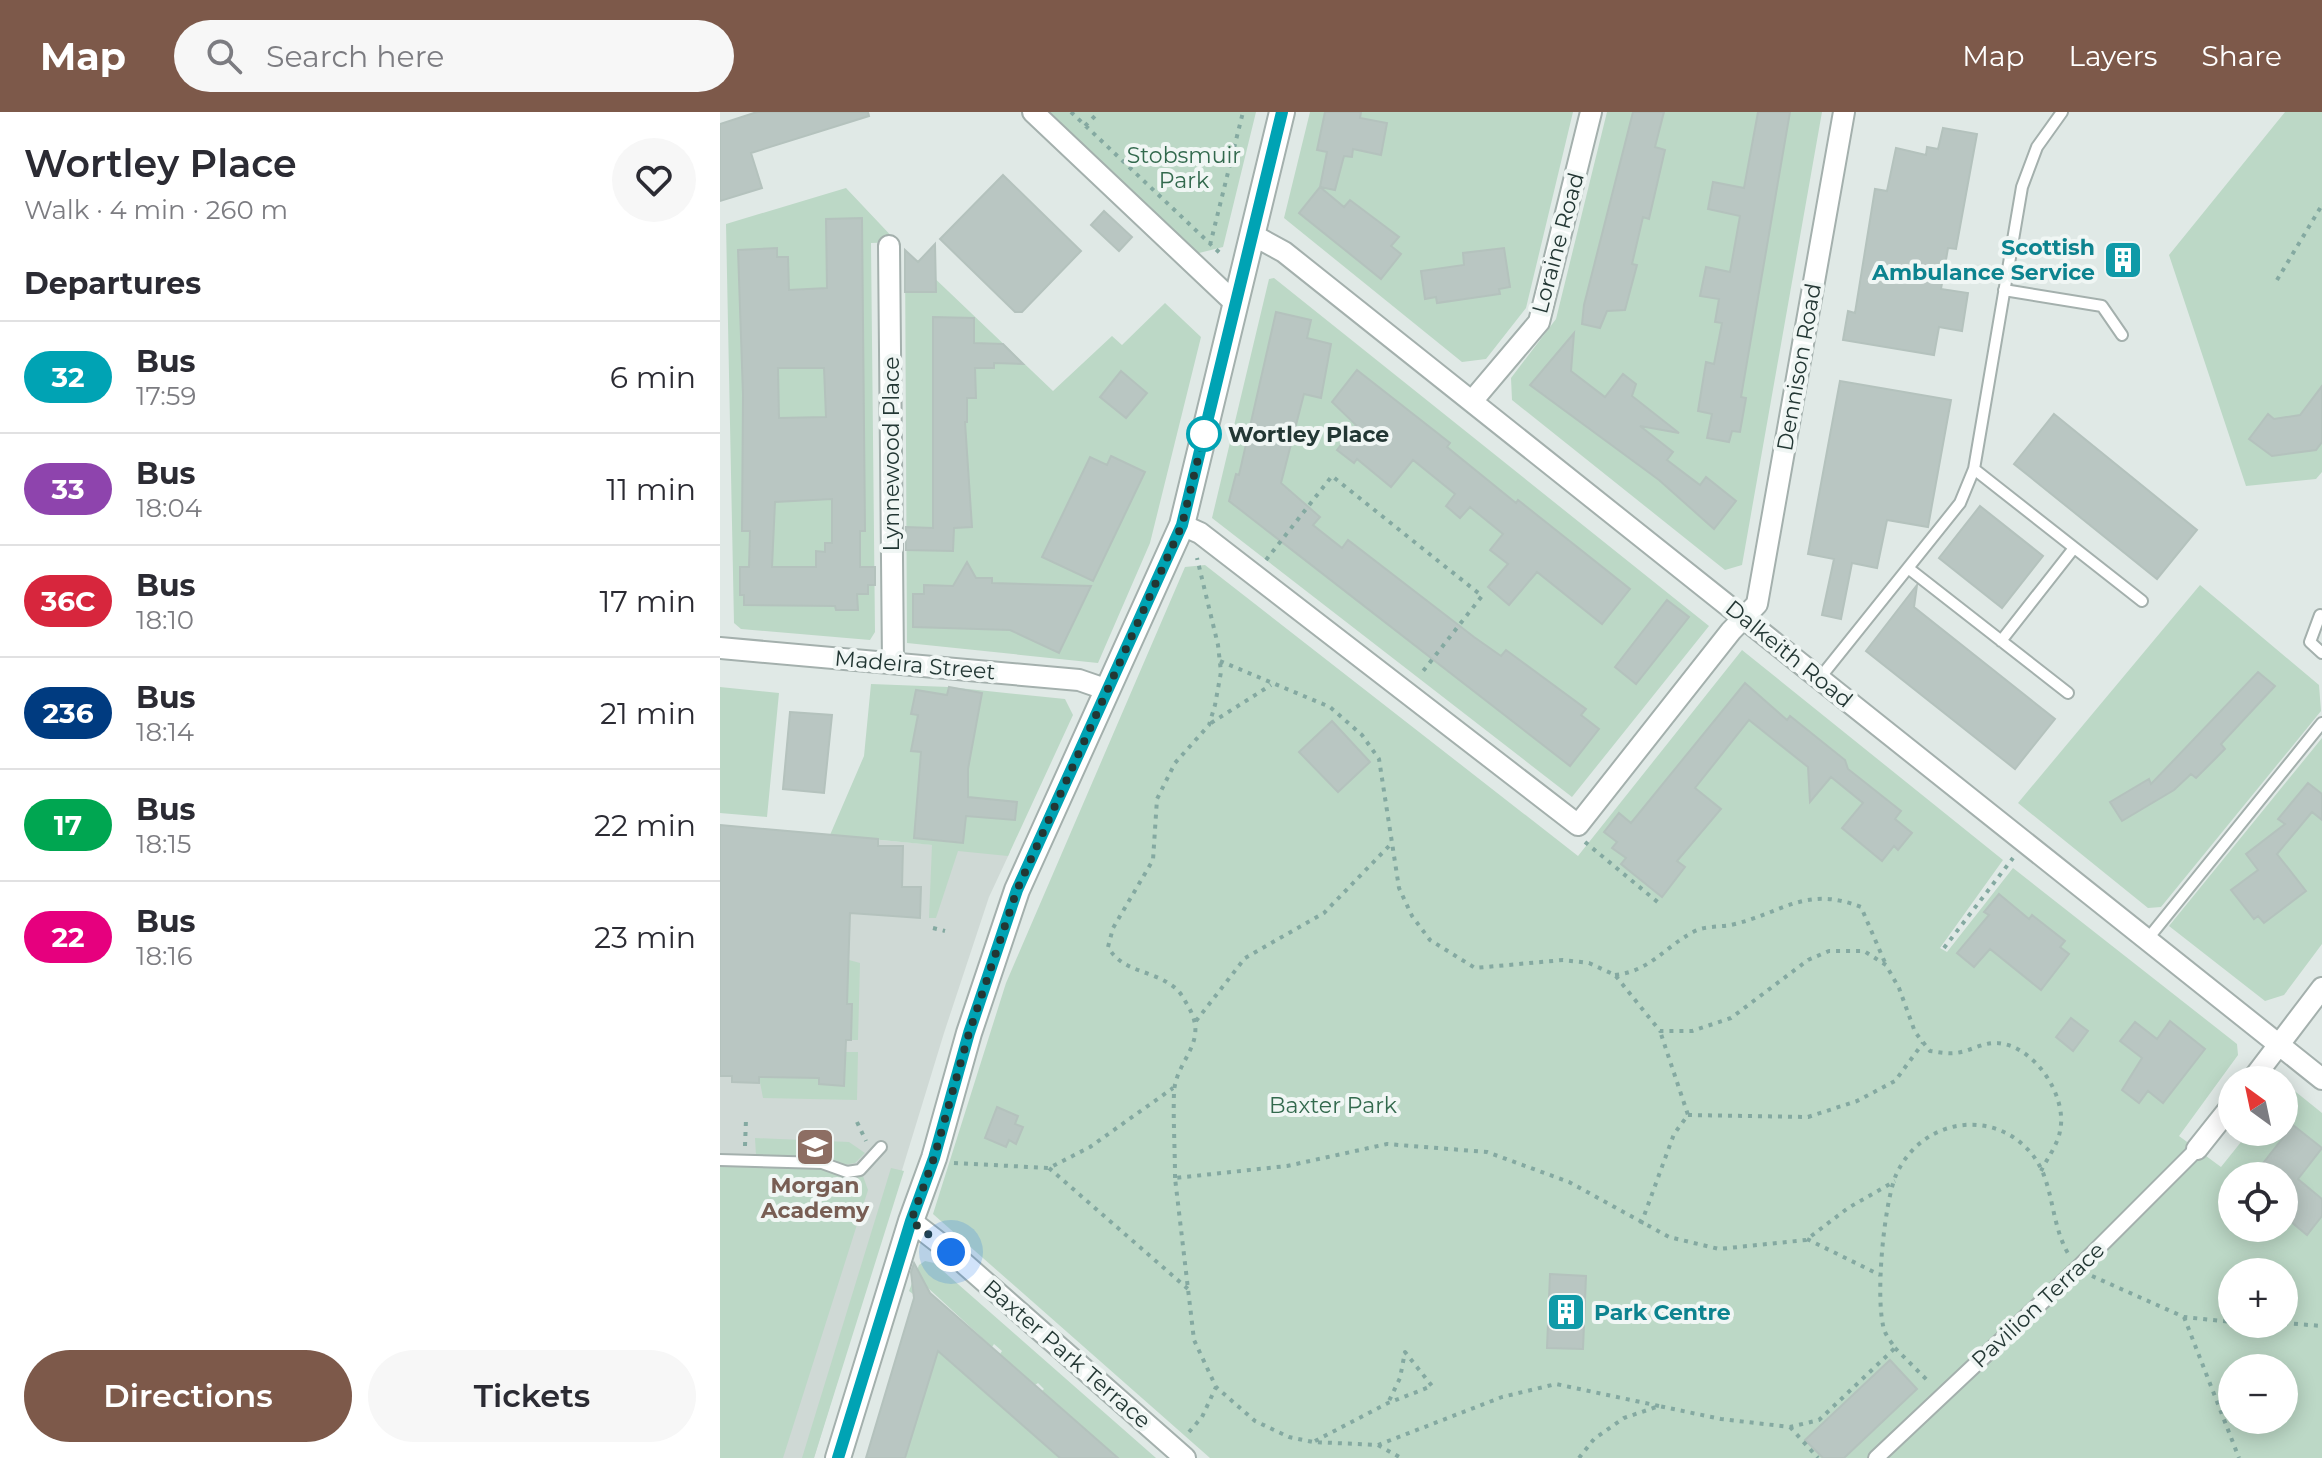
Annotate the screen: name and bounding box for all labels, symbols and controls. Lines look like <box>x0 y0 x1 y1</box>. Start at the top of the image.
search box <box>174 20 734 92</box>
text: Map <box>40 33 126 80</box>
icon: search <box>202 34 246 78</box>
text: Search here <box>266 38 444 75</box>
text: Map <box>1962 39 2025 73</box>
text: Layers <box>2069 39 2158 73</box>
text: Share <box>2202 39 2282 73</box>
button: heart <box>612 138 696 222</box>
text: Wortley Place <box>24 140 297 187</box>
park label: Stobsmuir Park <box>1127 142 1241 194</box>
street label: Loraine Road <box>1526 170 1590 316</box>
text: Walk · 4 min · 260 m <box>24 194 288 226</box>
place label: Scottish Ambulance Service <box>1871 234 2095 286</box>
building icon: Scottish Ambulance Service <box>2102 239 2144 281</box>
text: Departures <box>24 265 201 302</box>
street label: Dennison Road <box>1771 281 1827 453</box>
text: Bus <box>136 343 196 380</box>
street label: Lynnewood Place <box>878 356 905 552</box>
text: 6 min <box>610 359 696 396</box>
text: 32 <box>52 360 84 394</box>
text: 17:59 <box>136 380 196 412</box>
marker: Wortley Place <box>1187 417 1221 451</box>
place label: Wortley Place <box>1228 421 1389 448</box>
text: Bus <box>136 455 196 492</box>
text: 11 min <box>606 471 696 508</box>
text: 33 <box>51 472 85 506</box>
text: 18:04 <box>136 492 202 524</box>
text: Bus <box>136 567 196 604</box>
text: 17 min <box>599 583 696 620</box>
text: 36C <box>41 584 95 618</box>
street label: Dalkeith Road <box>1720 594 1858 714</box>
text: 18:10 <box>136 604 194 636</box>
street label: Madeira Street <box>833 645 997 685</box>
text: Bus <box>136 679 196 716</box>
text: 21 min <box>600 695 696 732</box>
text: 236 <box>43 696 93 730</box>
text: 18:14 <box>136 716 194 748</box>
text: Bus <box>136 791 196 828</box>
text: 22 min <box>594 807 696 844</box>
text: 17 <box>54 808 82 842</box>
text: 18:15 <box>136 828 192 860</box>
text: Bus <box>136 903 196 940</box>
text: 23 min <box>594 919 696 956</box>
text: 22 <box>51 920 85 954</box>
text: 18:16 <box>136 940 193 972</box>
north arrow <box>2218 1066 2298 1146</box>
map controls <box>2218 1066 2298 1434</box>
park label: Baxter Park <box>1269 1092 1398 1119</box>
school or university icon: Morgan Academy <box>794 1126 836 1168</box>
button: locate <box>2218 1162 2298 1242</box>
place label: Morgan Academy <box>760 1172 870 1224</box>
your location <box>931 1232 971 1272</box>
street label: Pavilion Terrace <box>1966 1236 2110 1374</box>
button: + <box>2218 1258 2298 1338</box>
street label: Baxter Park Terrace <box>978 1274 1156 1434</box>
building icon: Park Centre <box>1545 1291 1587 1333</box>
place label: Park Centre <box>1594 1299 1731 1326</box>
button: Directions <box>24 1350 352 1442</box>
button: Tickets <box>368 1350 696 1442</box>
button: − <box>2218 1354 2298 1434</box>

